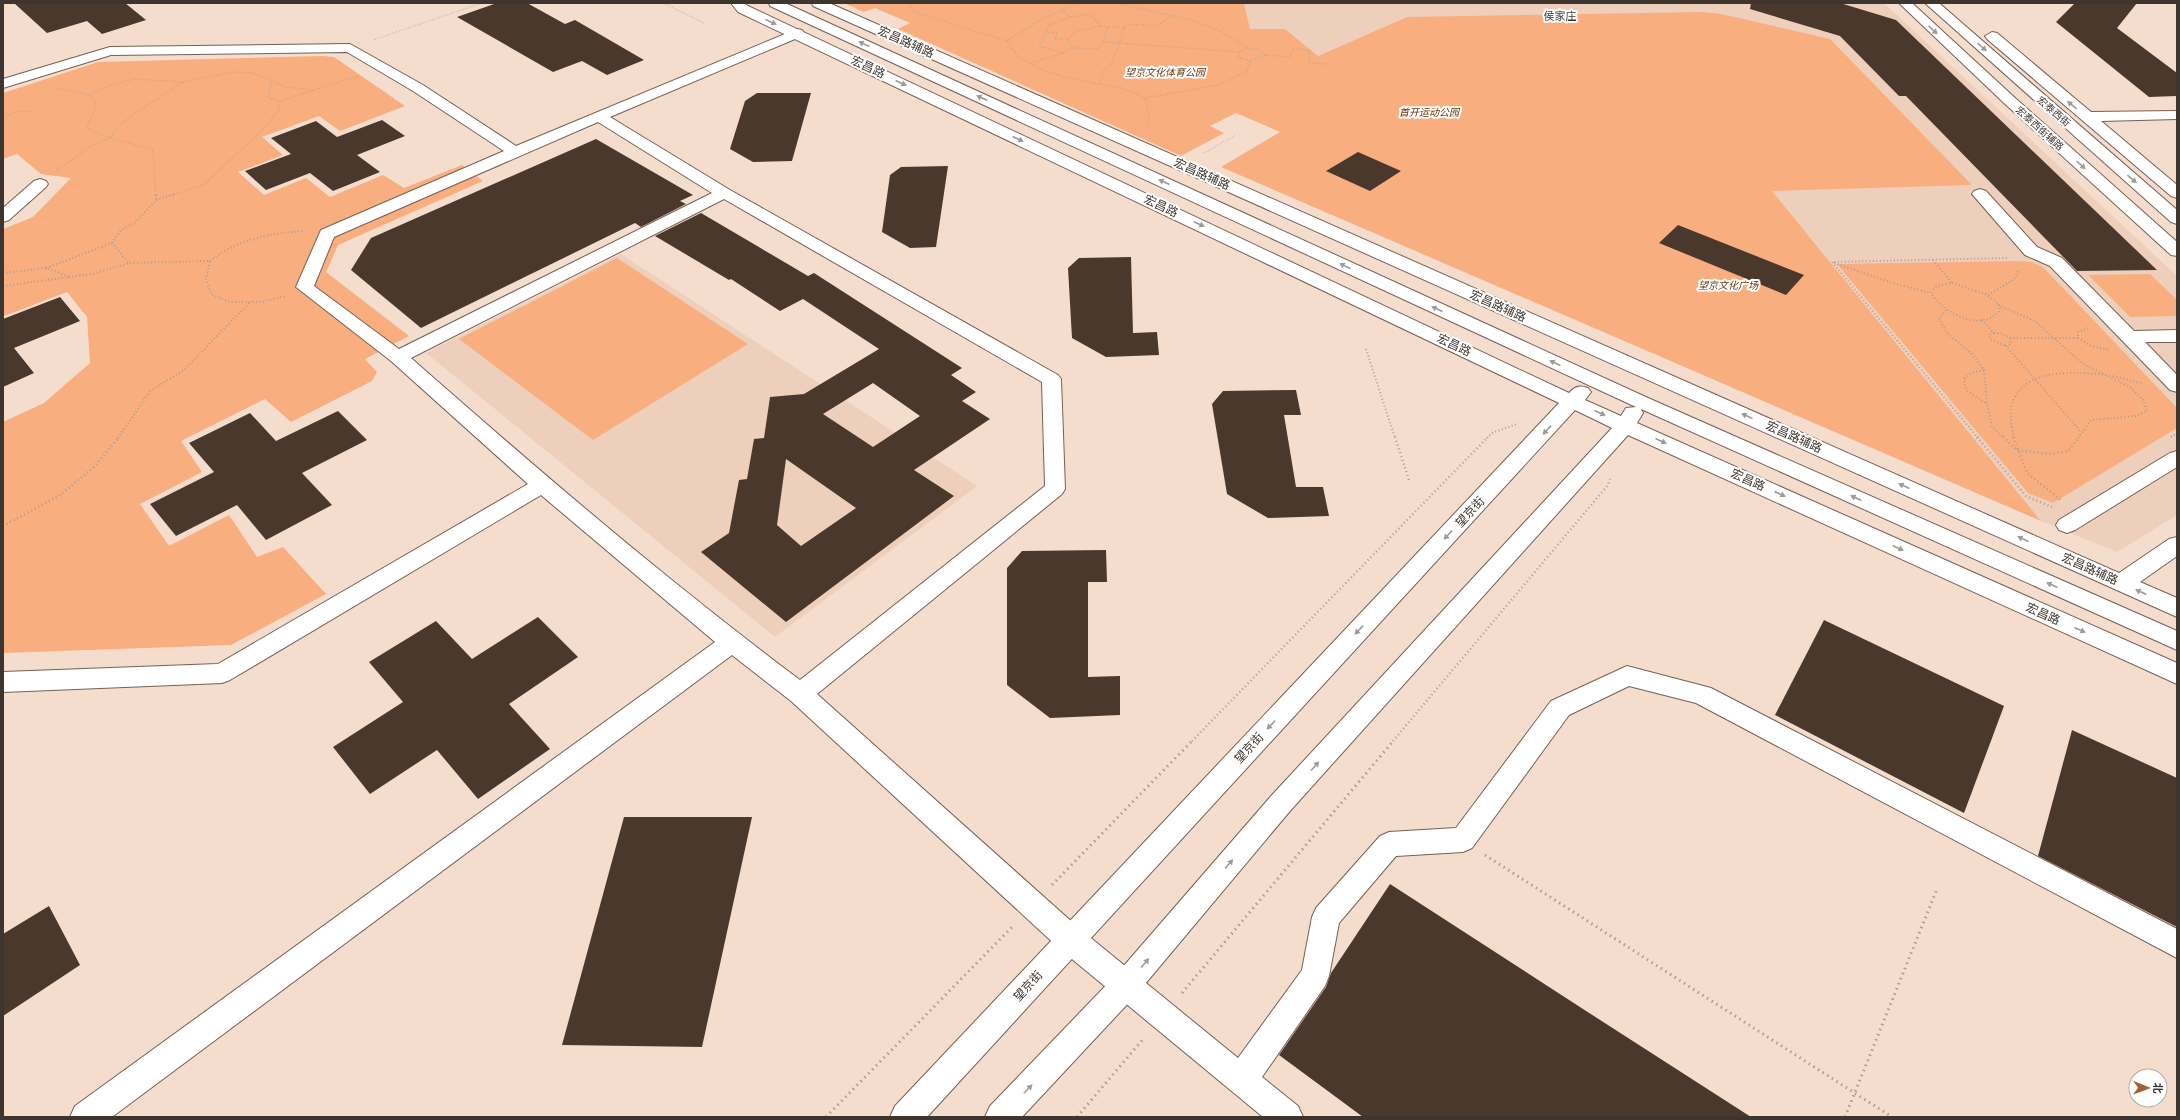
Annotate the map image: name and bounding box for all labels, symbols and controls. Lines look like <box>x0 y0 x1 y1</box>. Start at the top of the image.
district label: 侯家庄 <box>1544 10 1577 23</box>
one-way arrow <box>765 19 776 25</box>
street label: 宏昌路辅路 <box>876 23 936 61</box>
one-way arrow <box>1928 25 1939 34</box>
one-way arrow <box>858 41 870 47</box>
one-way arrow <box>1976 43 1987 52</box>
street label: 宏昌路 <box>849 53 887 81</box>
park label: 望京文化体育公园 <box>1125 67 1207 78</box>
one-way arrow <box>895 80 907 86</box>
street label: 宏泰西街 <box>2035 94 2072 129</box>
one-way arrow <box>976 95 988 102</box>
one-way arrow <box>2067 100 2078 109</box>
street label: 宏泰西街辅路 <box>2014 104 2066 153</box>
park label: 首开运动公园 <box>1399 107 1461 118</box>
one-way arrow <box>1013 136 1024 142</box>
street label: 宏昌路辅路 <box>1172 155 1232 193</box>
one-way arrow <box>2076 160 2086 169</box>
one-way arrow <box>2127 175 2137 184</box>
one-way arrow <box>1158 179 1169 185</box>
street label: 宏昌路 <box>1142 192 1180 220</box>
one-way arrow <box>1193 221 1205 227</box>
one-way arrow <box>1340 263 1351 269</box>
park label: 望京文化广场 <box>1698 280 1759 291</box>
street label: 宏昌路辅路 <box>1468 287 1528 325</box>
one-way arrow <box>1432 306 1443 312</box>
street label: 宏昌路 <box>1435 331 1473 359</box>
one-way arrow <box>1550 360 1561 366</box>
one-way arrow <box>1594 410 1605 416</box>
one-way arrow <box>1740 413 1752 419</box>
street label: 宏昌路辅路 <box>1764 418 1824 456</box>
one-way arrow <box>1542 425 1552 435</box>
one-way arrow <box>1656 438 1667 444</box>
street label: 宏昌路 <box>1729 466 1767 494</box>
one-way arrow <box>1897 483 1909 489</box>
one-way arrow <box>1774 491 1785 497</box>
street label: 望京街 <box>1453 494 1487 530</box>
one-way arrow <box>1851 495 1862 501</box>
one-way arrow <box>1444 530 1453 541</box>
one-way arrow <box>2017 536 2028 542</box>
one-way arrow <box>1892 545 1904 551</box>
street label: 宏昌路辅路 <box>2060 550 2120 588</box>
one-way arrow <box>2045 582 2057 588</box>
one-way arrow <box>2136 589 2147 595</box>
street label: 宏昌路 <box>2024 600 2062 628</box>
one-way arrow <box>1355 625 1364 635</box>
one-way arrow <box>2075 628 2087 634</box>
one-way arrow <box>1266 720 1275 730</box>
street label: 望京街 <box>1232 730 1266 766</box>
one-way arrow <box>1310 761 1320 771</box>
one-way arrow <box>1225 859 1234 869</box>
one-way arrow <box>1141 958 1150 968</box>
street label: 望京街 <box>1011 968 1045 1004</box>
north arrow <box>2128 1068 2168 1108</box>
text: 北 <box>2151 1083 2164 1094</box>
one-way arrow <box>1023 1084 1033 1094</box>

